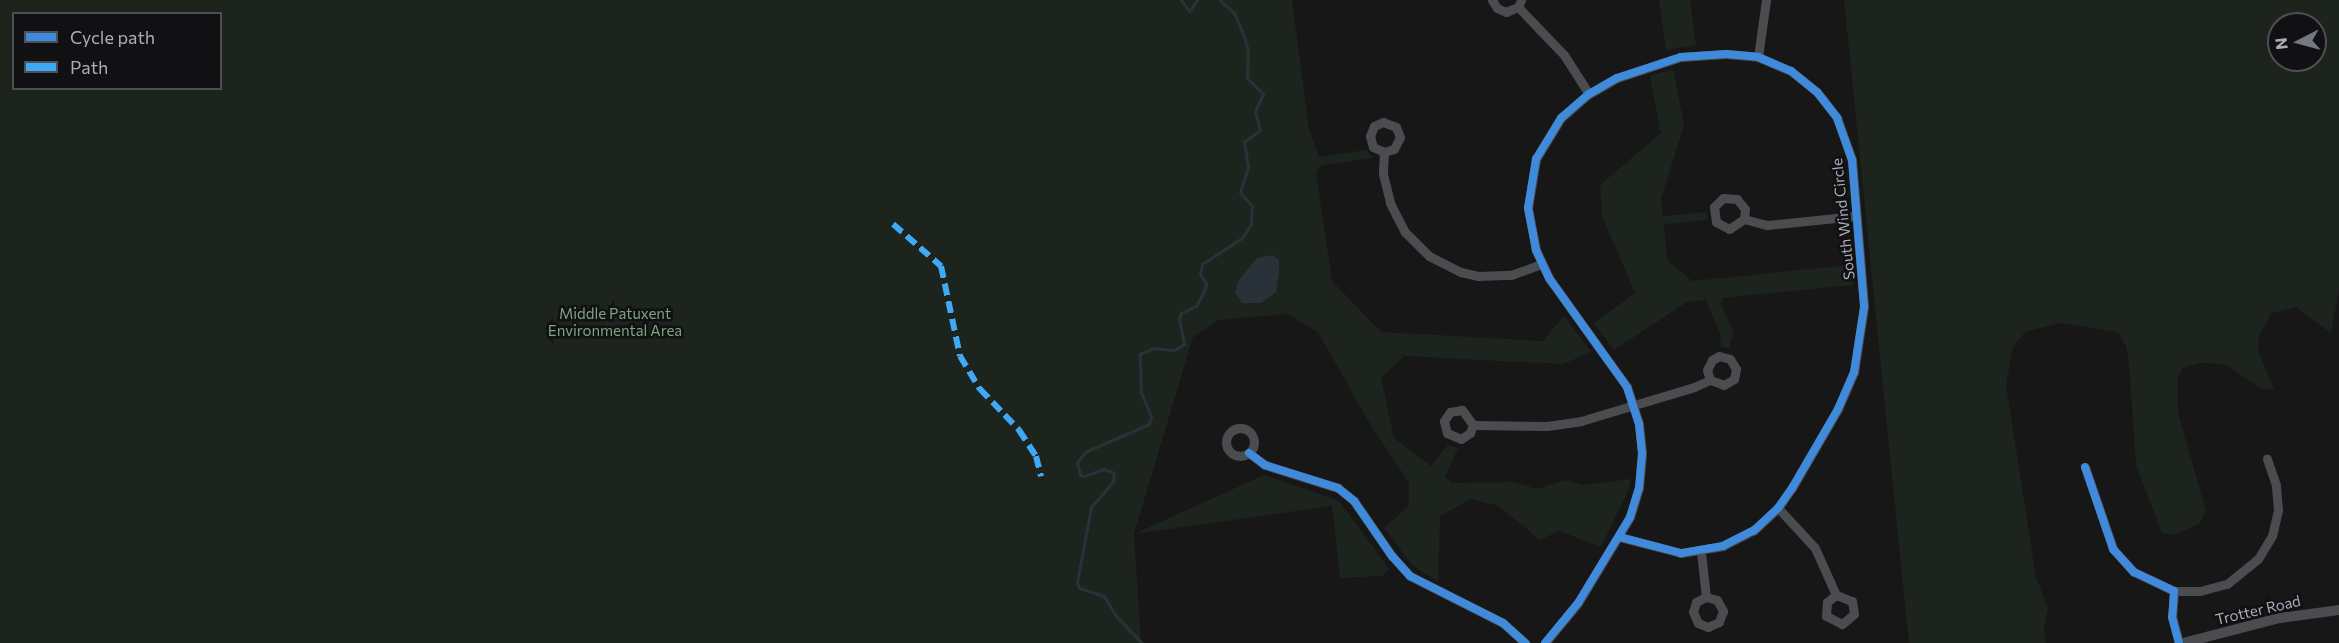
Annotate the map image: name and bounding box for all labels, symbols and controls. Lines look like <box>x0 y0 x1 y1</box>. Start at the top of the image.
legend <box>12 12 222 90</box>
north arrow <box>2267 12 2327 72</box>
text: Cycle path <box>70 26 155 48</box>
text: N <box>2271 37 2291 51</box>
text: Path <box>70 56 108 78</box>
street label: South Wind Circle <box>1828 157 1858 281</box>
park label: Middle Patuxent Environmental Area <box>548 304 682 339</box>
street label: Trotter Road <box>2214 591 2302 629</box>

